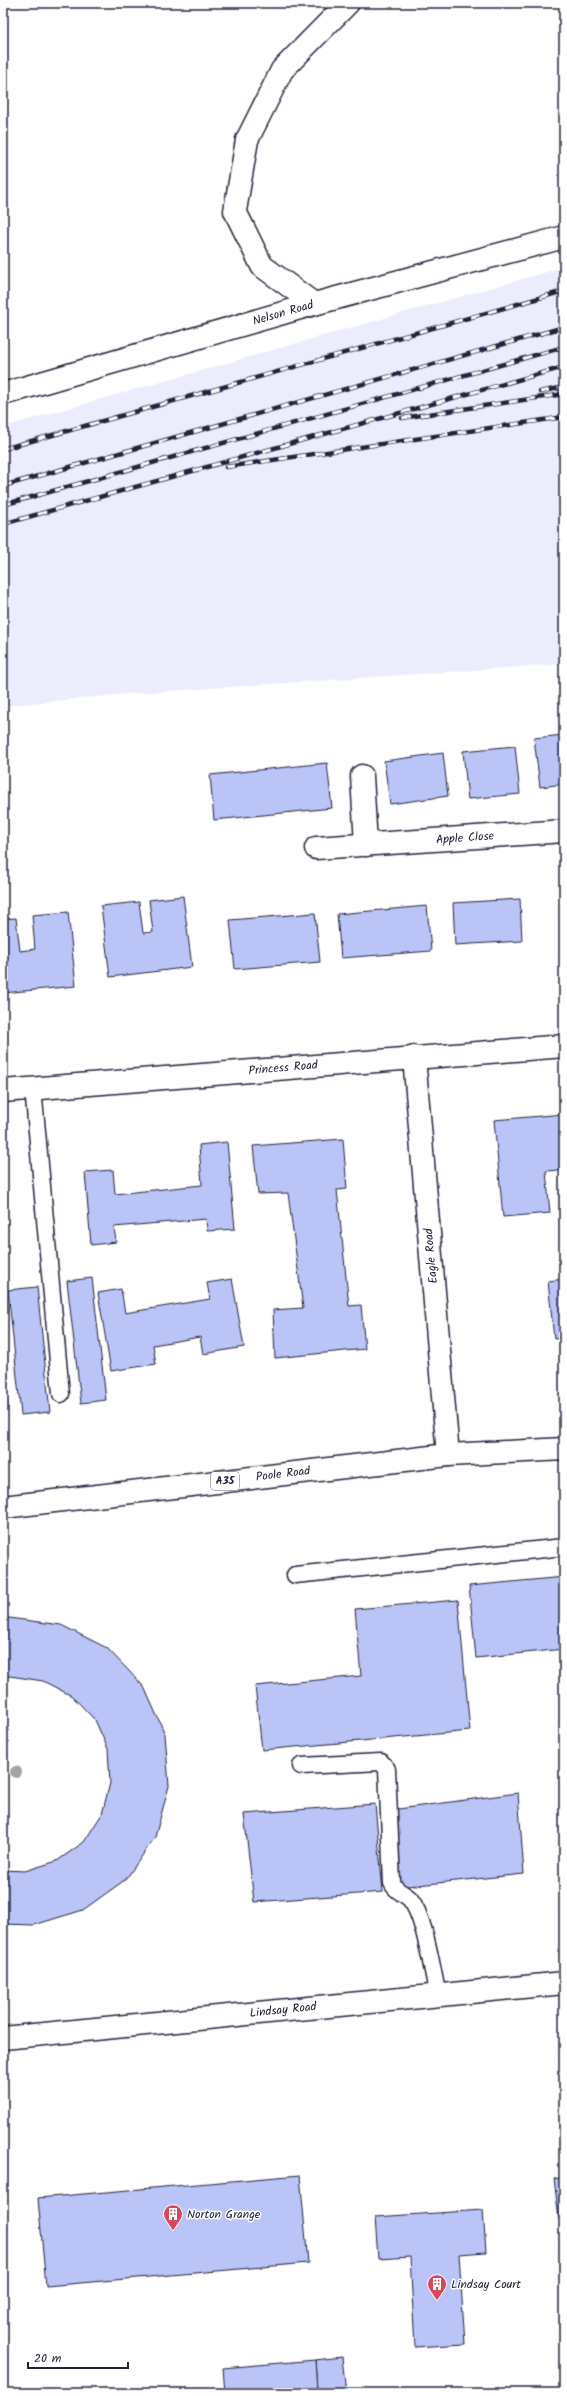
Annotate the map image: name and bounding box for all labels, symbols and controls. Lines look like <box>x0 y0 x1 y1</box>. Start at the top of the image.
street label: Nelson Road <box>250 295 317 331</box>
street label: Apple Close <box>435 826 495 849</box>
street label: Princess Road <box>248 1055 319 1080</box>
street label: Eagle Road <box>419 1226 443 1285</box>
street label: Poole Road <box>255 1461 312 1487</box>
road number: A35 <box>211 1472 239 1490</box>
street label: Lindsay Road <box>249 1997 318 2023</box>
building icon: Norton Grange <box>162 2203 184 2231</box>
place label: Norton Grange <box>187 2205 261 2224</box>
building icon: Lindsay Court <box>426 2273 448 2301</box>
place label: Lindsay Court <box>451 2275 521 2294</box>
scale bar <box>28 2344 128 2370</box>
text: 20 m <box>34 2349 62 2368</box>

